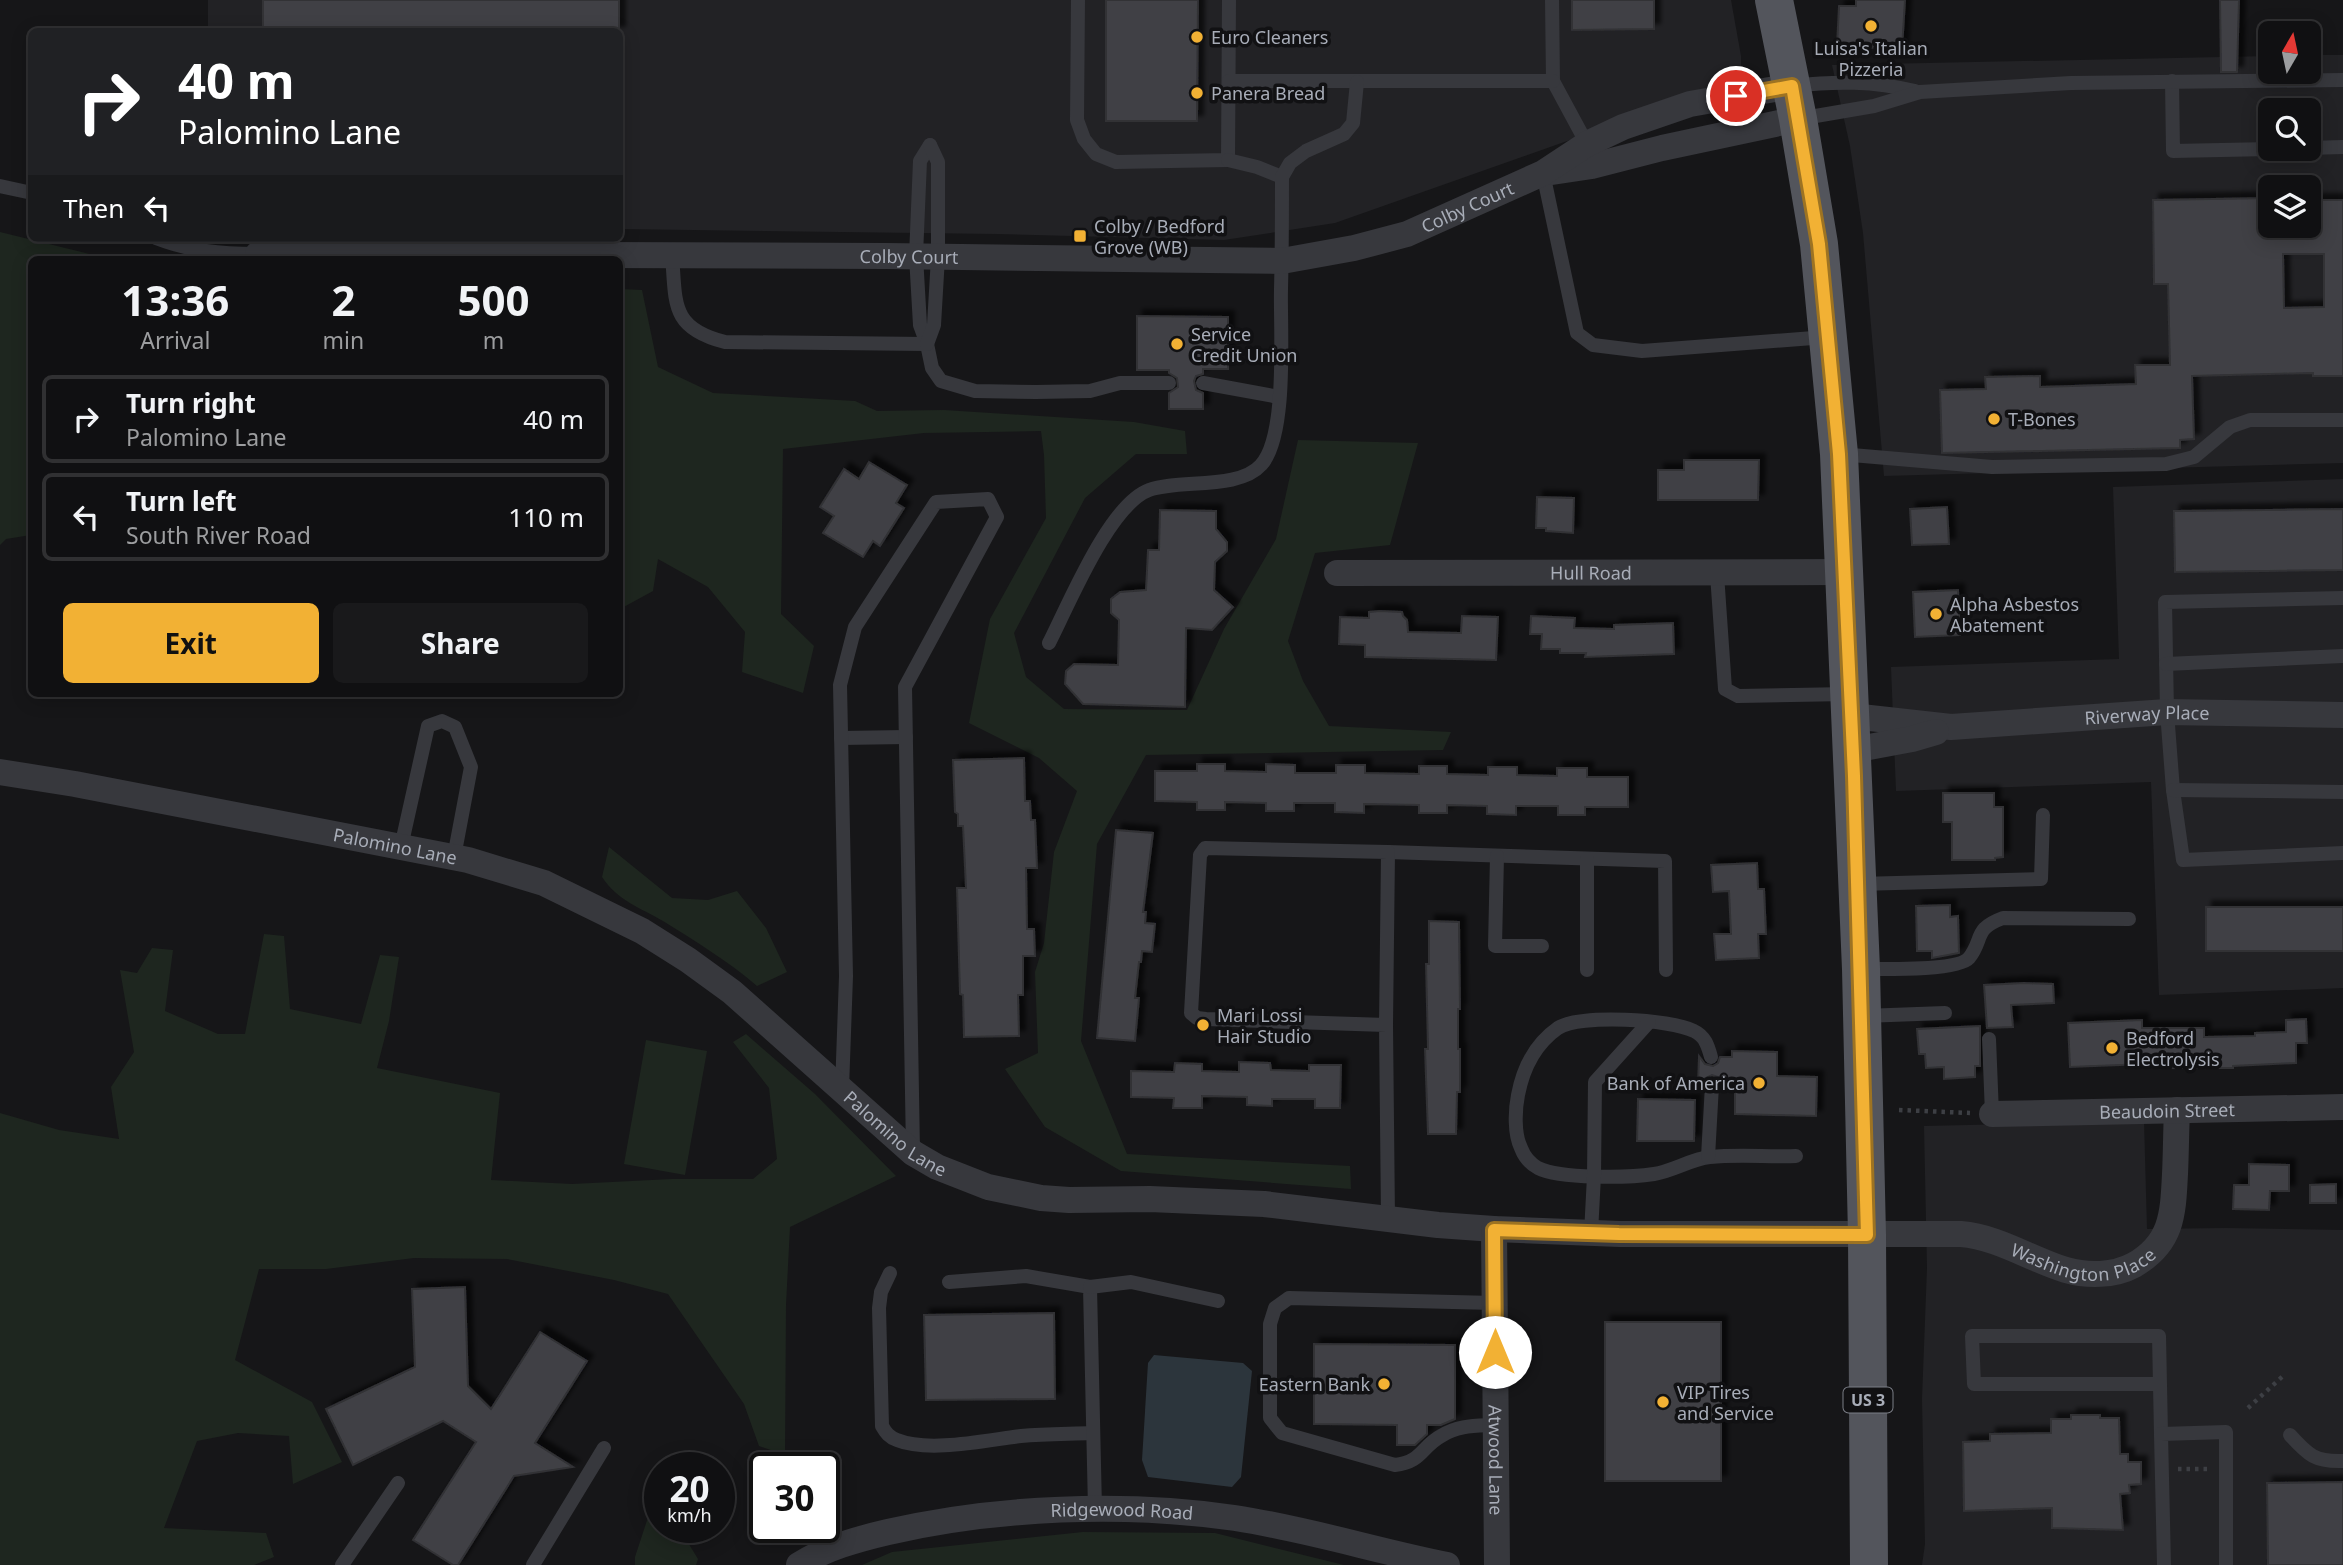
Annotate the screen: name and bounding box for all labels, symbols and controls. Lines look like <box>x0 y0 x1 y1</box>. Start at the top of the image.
marker: Luisa's Italian Pizzeria <box>1863 18 1879 34</box>
north arrow <box>2258 21 2320 84</box>
map controls <box>2258 21 2321 238</box>
place label: Euro Cleaners <box>1211 25 1328 49</box>
marker: Euro Cleaners <box>1189 29 1205 45</box>
place label: Luisa's Italian Pizzeria <box>1814 36 1928 81</box>
text: 40 m <box>178 47 295 113</box>
icon: right <box>63 56 154 147</box>
pin <box>1706 66 1766 126</box>
icon: arrive <box>1717 77 1755 115</box>
place label: Panera Bread <box>1211 81 1325 105</box>
marker: Panera Bread <box>1189 85 1205 101</box>
button: search <box>2258 98 2321 161</box>
text: Palomino Lane <box>178 110 401 153</box>
button: layers <box>2258 175 2321 238</box>
street label: Colby Court <box>1417 176 1518 238</box>
icon: left <box>138 189 176 227</box>
text: Then <box>63 190 124 226</box>
place label: Colby / Bedford Grove (WB) <box>1094 214 1225 259</box>
marker: Colby / Bedford Grove (WB) <box>1072 228 1088 244</box>
street label: Colby Court <box>860 244 959 269</box>
text: 13:36 <box>121 271 229 328</box>
text: 2 <box>331 271 355 328</box>
text: 500 <box>458 271 530 328</box>
place label: Service Credit Union <box>1191 322 1297 367</box>
text: Arrival <box>140 324 210 356</box>
text: min <box>323 324 364 356</box>
text: m <box>483 324 504 356</box>
marker: Service Credit Union <box>1169 336 1185 352</box>
text: Turn right <box>126 385 256 421</box>
icon: right <box>67 400 105 438</box>
text: 40 m <box>523 401 584 437</box>
place label: T-Bones <box>2008 407 2076 431</box>
marker: T-Bones <box>1986 411 2002 427</box>
text: Palomino Lane <box>126 421 286 453</box>
text: Turn left <box>126 483 237 519</box>
icon: left <box>67 498 105 536</box>
text: 110 m <box>508 499 584 535</box>
text: South River Road <box>126 519 311 551</box>
street label: Hull Road <box>1550 560 1632 585</box>
place label: Alpha Asbestos Abatement <box>1950 592 2079 637</box>
button: Exit <box>63 603 319 683</box>
button: Share <box>333 603 588 683</box>
marker: Alpha Asbestos Abatement <box>1928 606 1944 622</box>
street label: Riverway Place <box>2084 700 2210 730</box>
street label: Palomino Lane <box>331 822 459 870</box>
place label: Mari Lossi Hair Studio <box>1217 1003 1311 1048</box>
marker: Mari Lossi Hair Studio <box>1195 1017 1211 1033</box>
place label: Bedford Electrolysis <box>2126 1026 2220 1071</box>
marker: Bedford Electrolysis <box>2104 1040 2120 1056</box>
place label: Bank of America <box>1607 1071 1745 1095</box>
marker: Bank of America <box>1751 1075 1767 1091</box>
street label: Palomino Lane <box>839 1085 950 1182</box>
street label: Beaudoin Street <box>2099 1097 2236 1124</box>
street label: Washington Place <box>2006 1234 2156 1256</box>
text: Washington Place <box>2007 1237 2160 1286</box>
position arrow <box>1458 1315 1532 1389</box>
place label: Eastern Bank <box>1259 1372 1370 1396</box>
marker: Eastern Bank <box>1376 1376 1392 1392</box>
place label: VIP Tires and Service <box>1677 1380 1774 1425</box>
road number: US 3 <box>1843 1388 1892 1412</box>
marker: VIP Tires and Service <box>1655 1394 1671 1410</box>
street label: Atwood Lane <box>1484 1405 1509 1515</box>
speed limit sign: 30 <box>749 1452 840 1543</box>
text: 20 <box>669 1465 710 1512</box>
street label: Ridgewood Road <box>1050 1497 1194 1525</box>
text: km/h <box>667 1503 712 1527</box>

